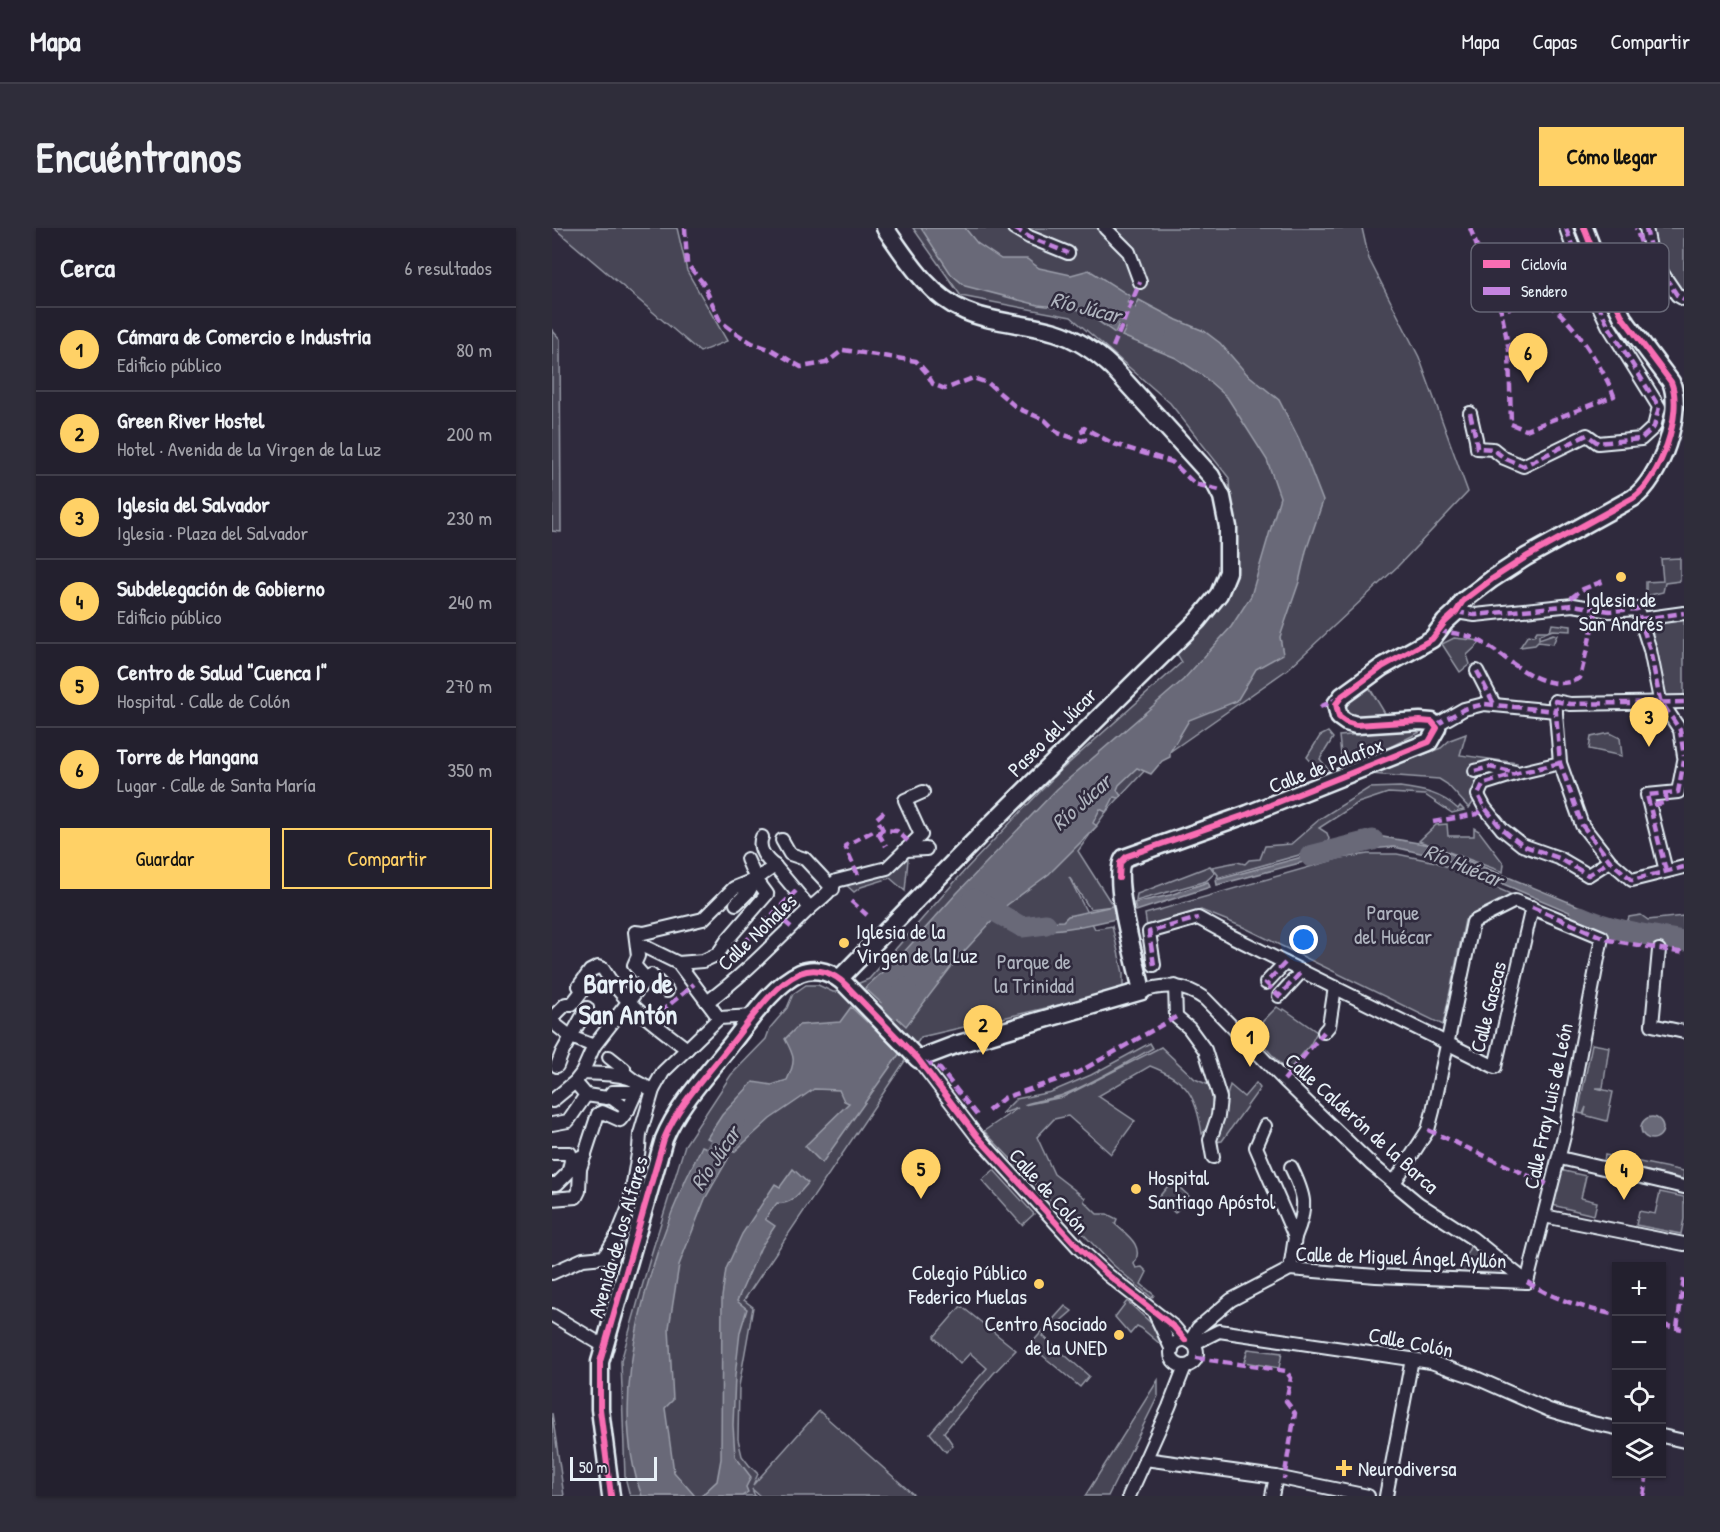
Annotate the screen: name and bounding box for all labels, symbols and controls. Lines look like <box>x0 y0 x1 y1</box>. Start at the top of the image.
text: Mapa <box>30 22 81 60</box>
text: Mapa <box>1461 27 1499 56</box>
text: Capas <box>1532 27 1577 56</box>
text: Compartir <box>1610 27 1690 56</box>
button: Cómo llegar <box>1539 127 1684 186</box>
text: Encuéntranos <box>36 128 242 185</box>
legend <box>1471 243 1669 312</box>
text: Cerca <box>60 250 115 285</box>
text: Ciclovía <box>1521 253 1567 275</box>
text: 6 resultados <box>404 254 492 281</box>
text: Sendero <box>1521 280 1568 302</box>
water label: Río Júcar <box>1048 284 1127 331</box>
text: Cámara de Comercio e Industria <box>117 321 371 351</box>
pin: 6 <box>1508 334 1548 383</box>
text: 1 <box>76 336 83 363</box>
text: 80 m <box>456 336 492 363</box>
text: Edificio público <box>117 351 221 378</box>
text: Green River Hostel <box>117 405 264 435</box>
text: 2 <box>75 420 84 447</box>
text: 200 m <box>447 420 492 447</box>
text: Hotel · Avenida de la Virgen de la Luz <box>117 435 381 462</box>
text: Iglesia del Salvador <box>117 489 270 519</box>
text: 3 <box>75 504 84 531</box>
text: 230 m <box>447 504 492 531</box>
text: Iglesia · Plaza del Salvador <box>117 519 308 546</box>
marker: Iglesia de San Andrés <box>1614 570 1628 584</box>
text: Subdelegación de Gobierno <box>117 573 325 603</box>
place label: Iglesia de San Andrés <box>1579 585 1663 638</box>
text: 4 <box>76 588 83 615</box>
text: 240 m <box>448 588 492 615</box>
text: Edificio público <box>117 603 221 630</box>
text: Centro de Salud "Cuenca I" <box>117 657 327 687</box>
text: 5 <box>75 672 84 699</box>
text: 270 m <box>446 672 492 699</box>
street label: Paseo del Júcar <box>1001 681 1103 783</box>
text: Hospital · Calle de Colón <box>117 687 290 714</box>
pin: 3 <box>1630 698 1668 747</box>
street label: Calle de Palafox <box>1264 730 1388 800</box>
text: Torre de Mangana <box>117 741 258 771</box>
text: 6 <box>76 756 83 783</box>
text: 350 m <box>447 756 492 783</box>
water label: Río Júcar <box>1044 765 1119 837</box>
text: Lugar · Calle de Santa María <box>117 771 316 798</box>
button: Guardar <box>60 828 270 889</box>
button: Compartir <box>282 828 492 889</box>
water label: Río Huécar <box>1420 836 1510 895</box>
street label: Calle Nohales <box>711 887 803 977</box>
park label: Parque del Huécar <box>1354 898 1432 951</box>
place label: Iglesia de la Virgen de la Luz <box>856 917 978 970</box>
your location <box>1289 925 1318 954</box>
marker: Iglesia de la Virgen de la Luz <box>837 936 851 950</box>
park label: Parque de la Trinidad <box>994 947 1074 1000</box>
street label: Calle Gascas <box>1463 958 1513 1056</box>
district label: Barrio de San Antón <box>578 965 678 1032</box>
pin: 2 <box>964 1006 1002 1055</box>
pin: 1 <box>1230 1018 1270 1067</box>
street label: Calle Fray Luis de León <box>1516 1020 1580 1192</box>
street label: Calle Calderón de la Barca <box>1279 1046 1445 1200</box>
water label: Río Júcar <box>683 1118 749 1196</box>
street label: Calle de Colón <box>1002 1142 1096 1240</box>
pin: 5 <box>902 1150 940 1199</box>
pin: 4 <box>1604 1150 1644 1200</box>
street label: Avenida de los Alfares <box>581 1153 655 1321</box>
place label: Hospital Santiago Apóstol <box>1148 1163 1276 1216</box>
marker: Hospital Santiago Apóstol <box>1129 1182 1143 1196</box>
street label: Calle de Miguel Ángel Ayllón <box>1295 1239 1507 1275</box>
place label: Colegio Público Federico Muelas <box>908 1258 1027 1311</box>
map controls <box>1612 1262 1666 1478</box>
button: + <box>1612 1262 1666 1316</box>
marker: Colegio Público Federico Muelas <box>1032 1277 1046 1291</box>
place label: Centro Asociado de la UNED <box>985 1309 1107 1362</box>
button: − <box>1612 1316 1666 1370</box>
street label: Calle Colón <box>1366 1320 1456 1364</box>
marker: Centro Asociado de la UNED <box>1112 1328 1126 1342</box>
button: locate <box>1612 1370 1666 1424</box>
button: layers <box>1612 1424 1666 1478</box>
scale bar <box>570 1454 657 1482</box>
place label: Neurodiversa <box>1358 1454 1457 1483</box>
text: 50 m <box>579 1456 608 1478</box>
marker: Neurodiversa <box>1335 1459 1353 1477</box>

